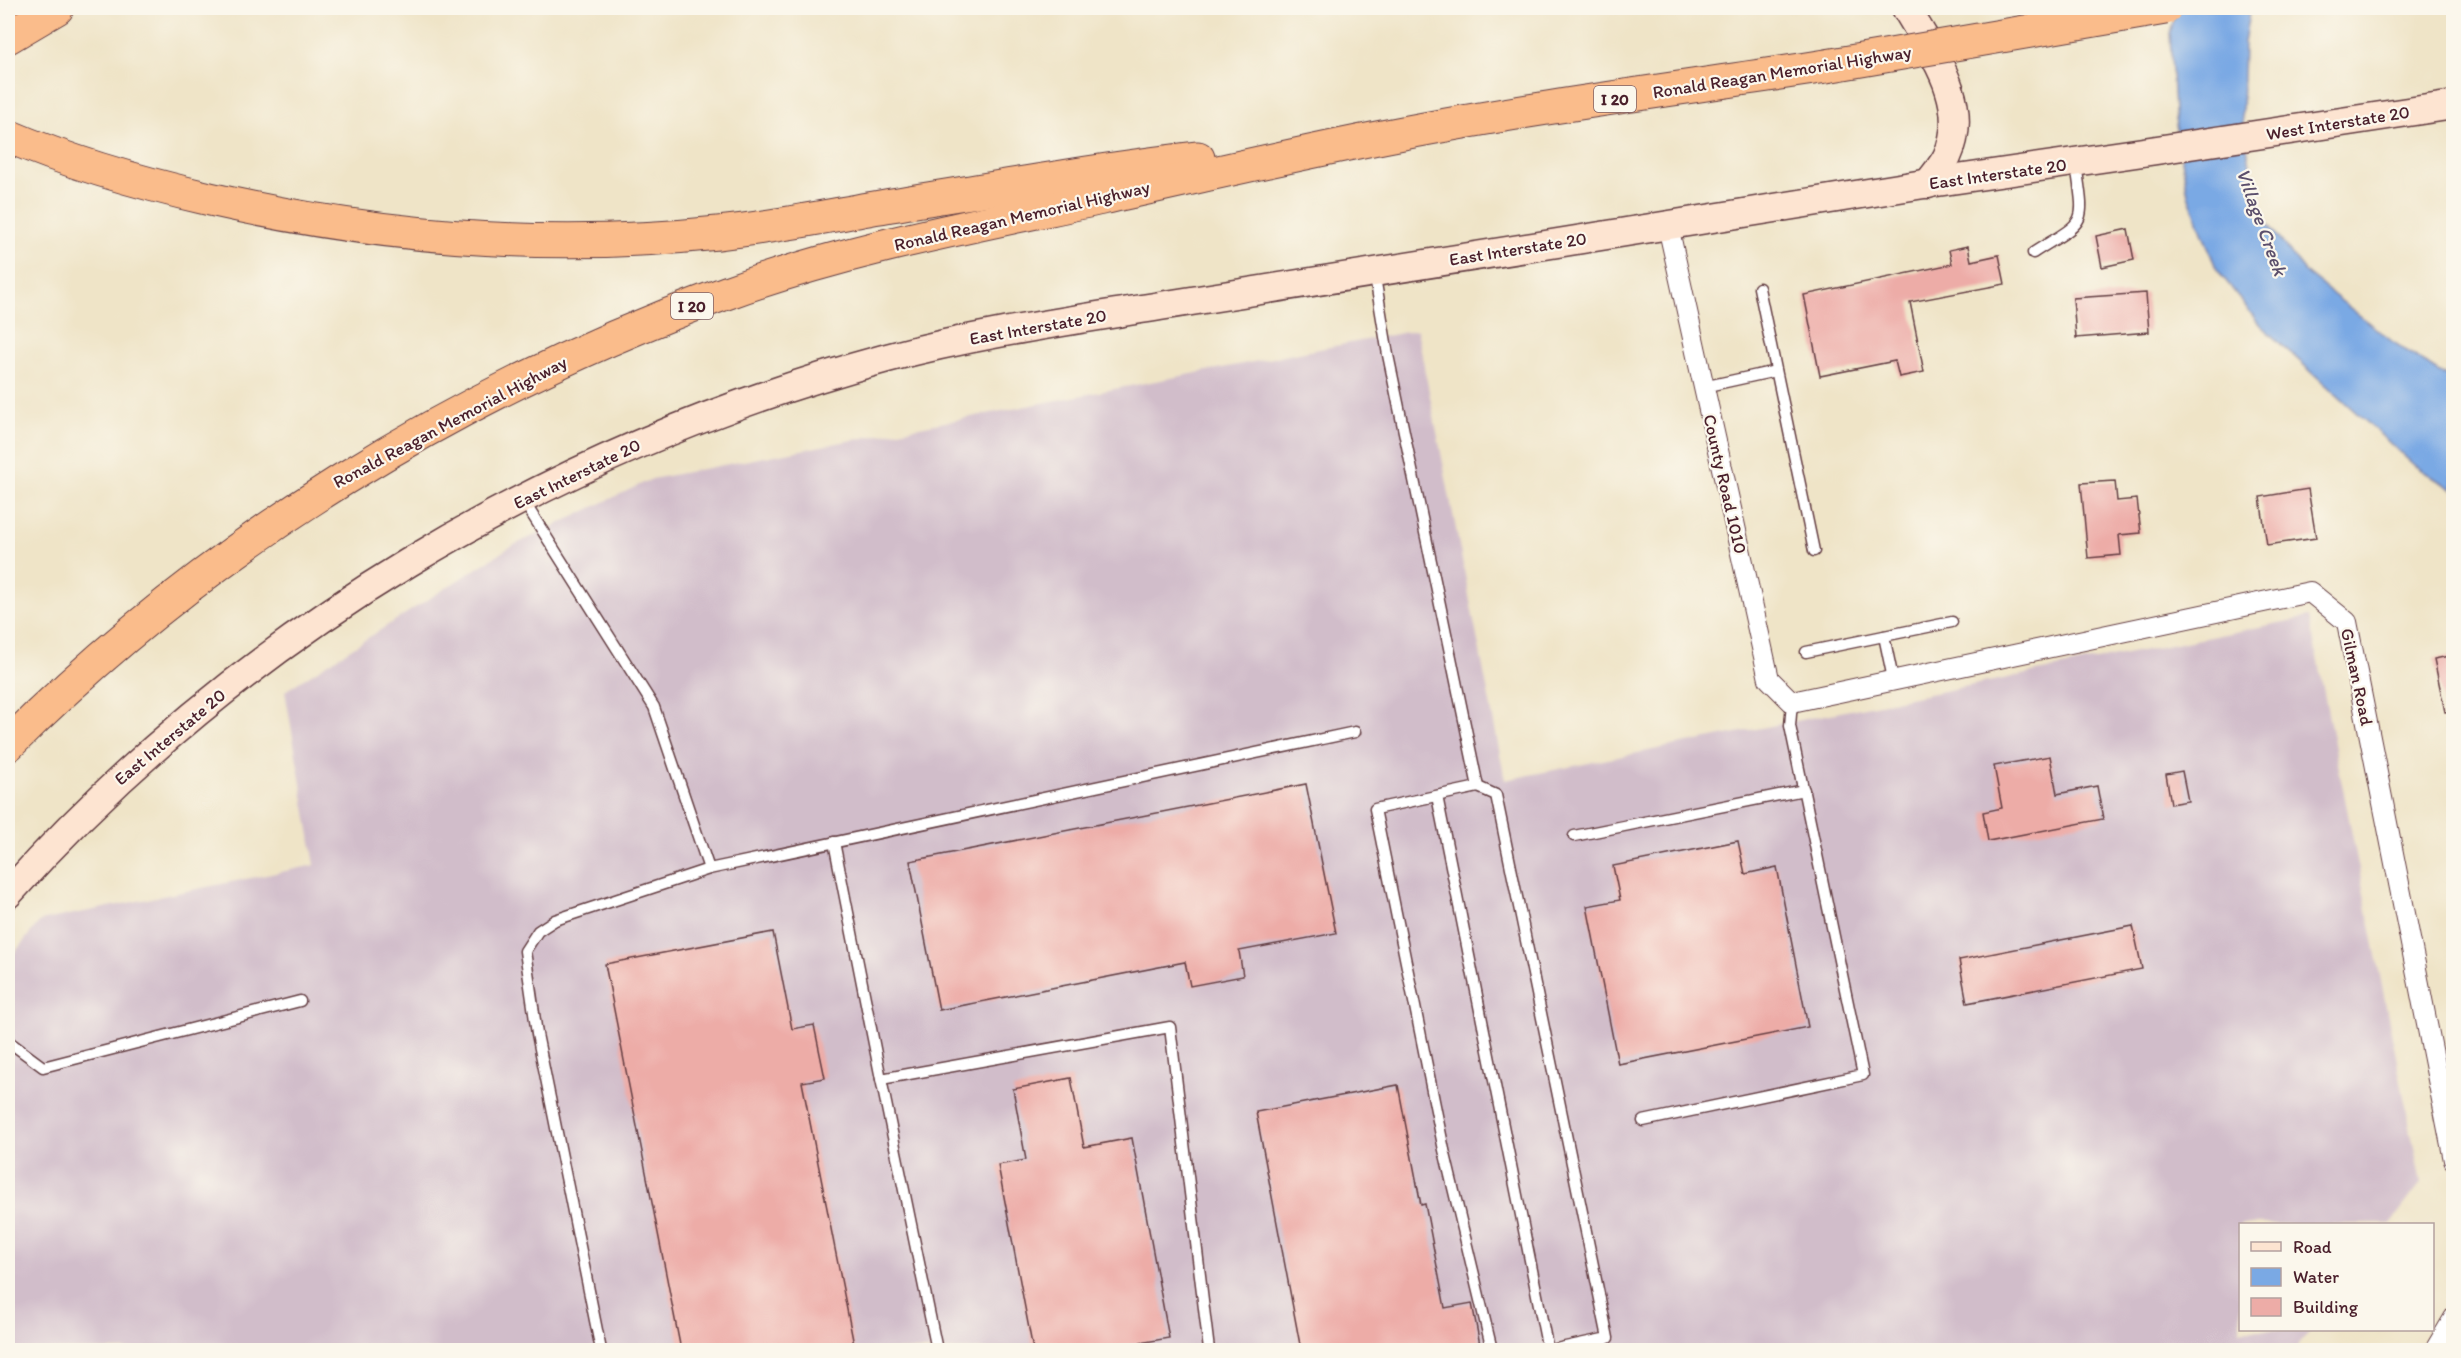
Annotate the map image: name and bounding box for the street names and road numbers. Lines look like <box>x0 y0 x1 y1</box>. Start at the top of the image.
street label: Ronald Reagan Memorial Highway <box>1651 41 1913 103</box>
road number: I 20 <box>1594 86 1636 112</box>
street label: West Interstate 20 <box>2265 101 2411 145</box>
street label: East Interstate 20 <box>1928 153 2068 195</box>
street label: Ronald Reagan Memorial Highway <box>892 176 1152 256</box>
street label: East Interstate 20 <box>1448 227 1588 271</box>
road number: I 20 <box>671 293 713 319</box>
street label: East Interstate 20 <box>968 304 1108 350</box>
street label: Ronald Reagan Memorial Highway <box>329 351 571 493</box>
street label: County Road 1010 <box>1698 412 1752 556</box>
street label: East Interstate 20 <box>510 434 644 514</box>
street label: Gilman Road <box>2336 626 2378 728</box>
street label: East Interstate 20 <box>110 684 230 790</box>

